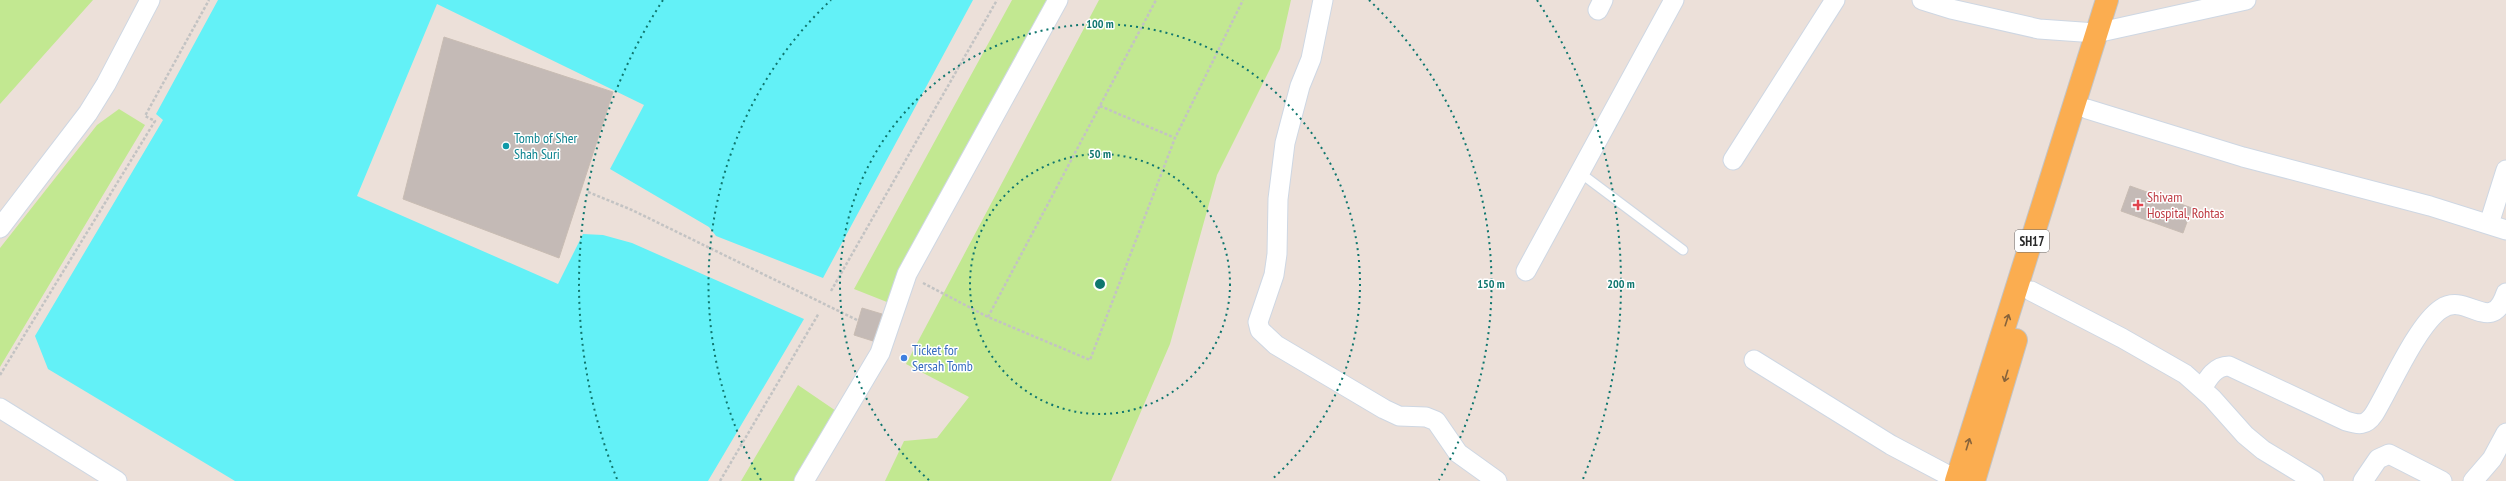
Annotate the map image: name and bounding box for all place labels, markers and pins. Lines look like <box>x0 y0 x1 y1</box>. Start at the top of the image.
place label: Tomb of Sher Shah Suri <box>514 129 577 163</box>
marker: Tomb of Sher Shah Suri <box>501 141 511 151</box>
place label: Shivam Hospital, Rohtas <box>2147 188 2225 222</box>
marker: Shivam Hospital, Rohtas <box>2132 199 2144 211</box>
centre of rings <box>1093 277 1107 291</box>
place label: Ticket for Sersah Tomb <box>912 341 973 375</box>
marker: Ticket for Sersah Tomb <box>899 353 909 363</box>

